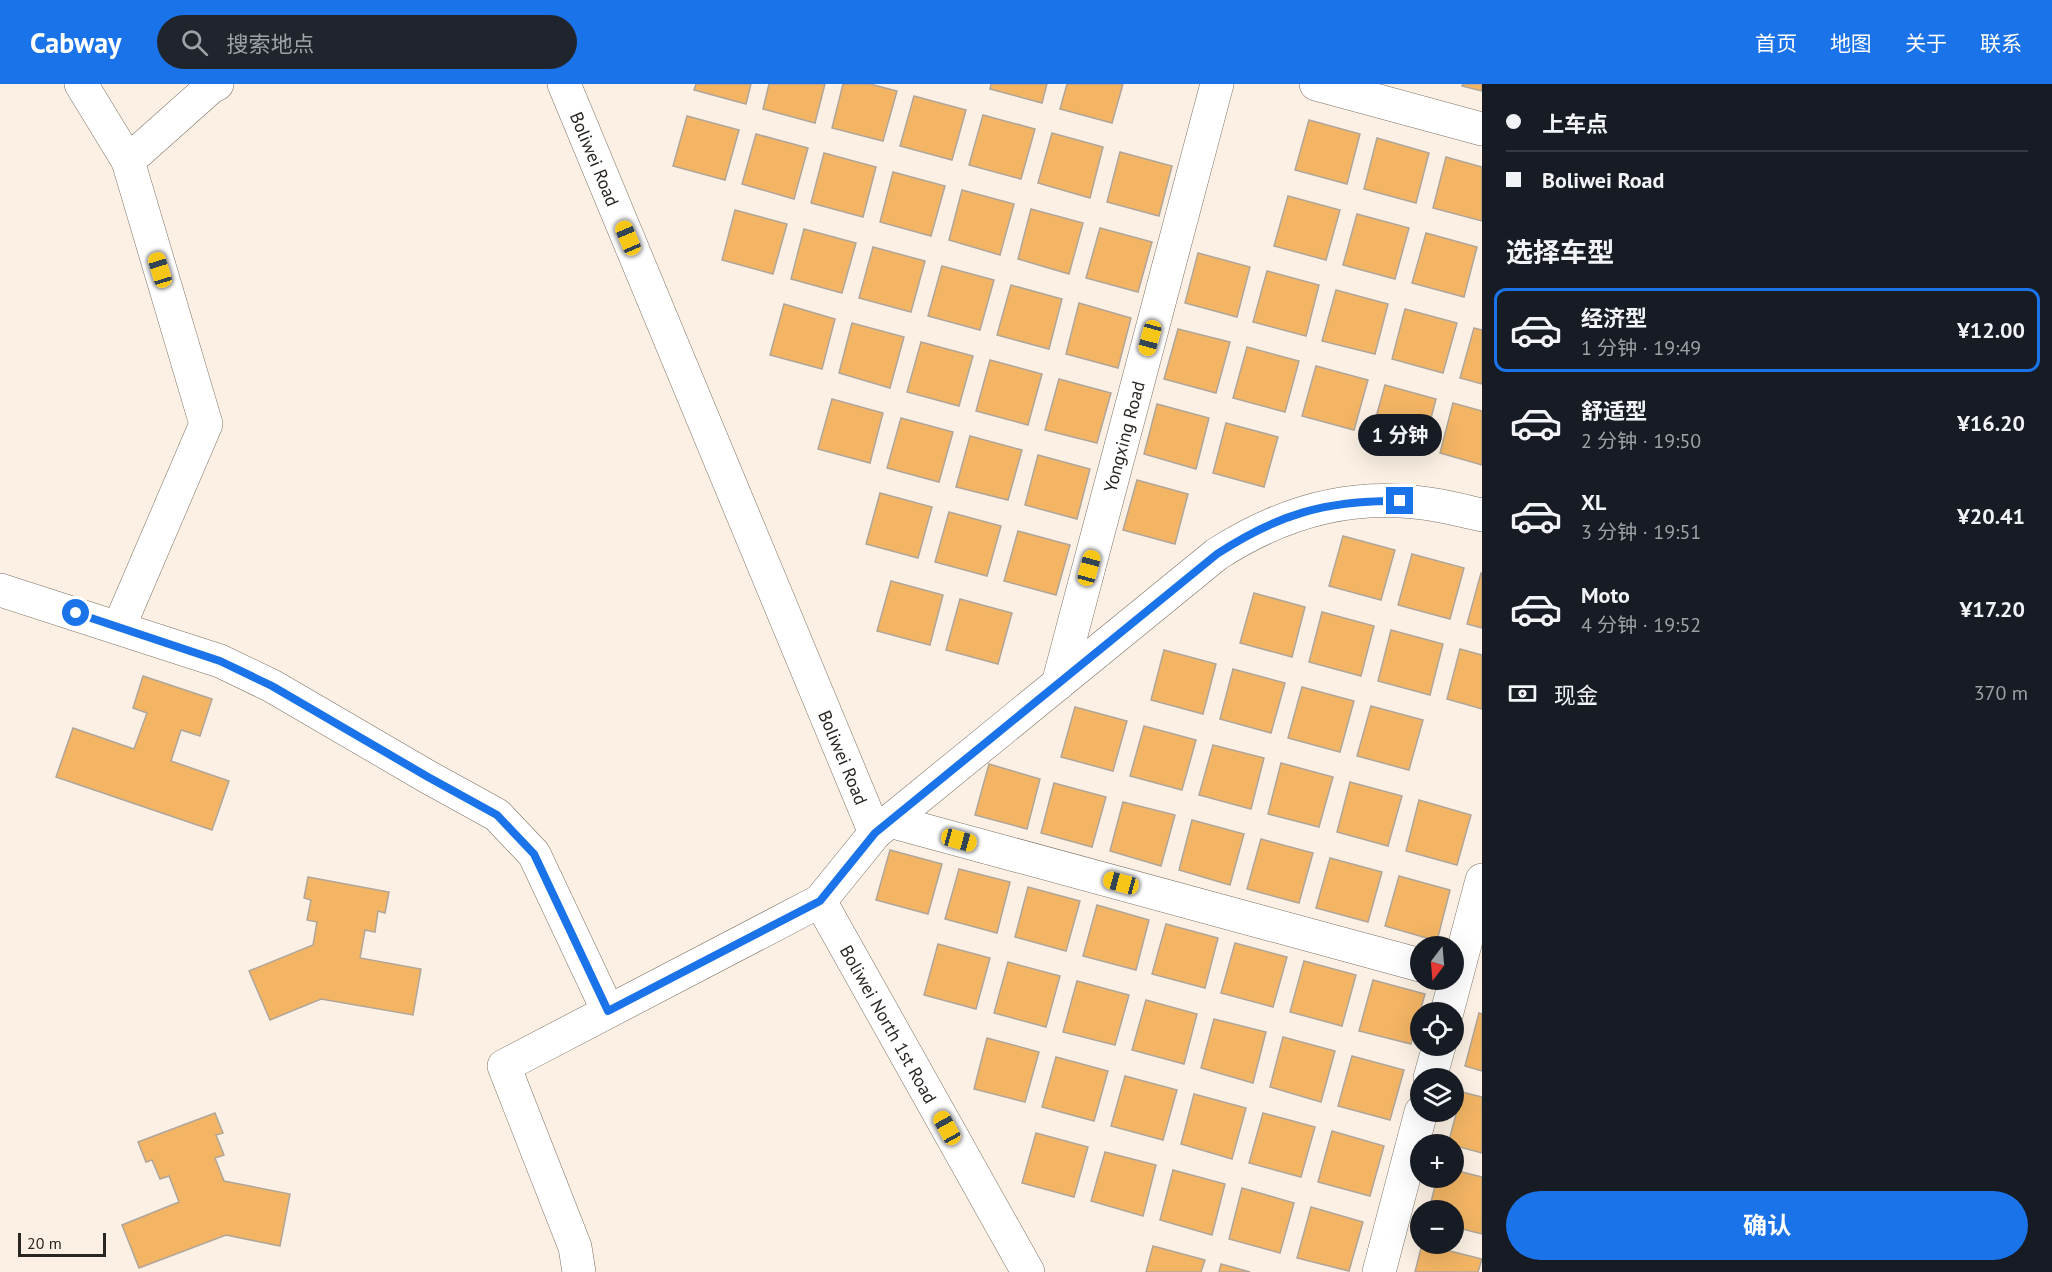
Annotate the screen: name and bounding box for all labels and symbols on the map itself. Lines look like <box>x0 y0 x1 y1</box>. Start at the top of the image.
street label: Boliwei Road <box>565 108 625 210</box>
car <box>613 218 643 258</box>
car <box>146 250 174 290</box>
car <box>1137 318 1163 358</box>
street label: Yongxing Road <box>1098 378 1149 495</box>
callout: 1 分钟 <box>1358 414 1442 456</box>
route end <box>1386 487 1413 514</box>
car <box>1076 548 1102 588</box>
route start <box>62 599 89 626</box>
street label: Boliwei Road <box>814 707 873 808</box>
car <box>939 827 979 853</box>
car <box>1101 870 1141 896</box>
north arrow <box>1410 936 1464 990</box>
street label: Boliwei North 1st Road <box>835 941 942 1107</box>
car <box>930 1108 964 1148</box>
scale bar <box>18 1230 106 1258</box>

